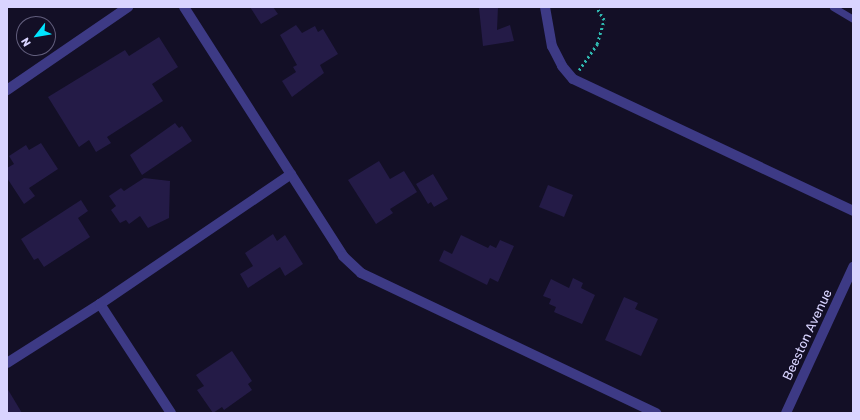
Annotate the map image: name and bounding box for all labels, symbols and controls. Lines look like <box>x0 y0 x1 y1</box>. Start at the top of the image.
north arrow <box>16 16 56 56</box>
text: N <box>19 35 34 49</box>
street label: Beeston Avenue <box>780 287 836 383</box>

